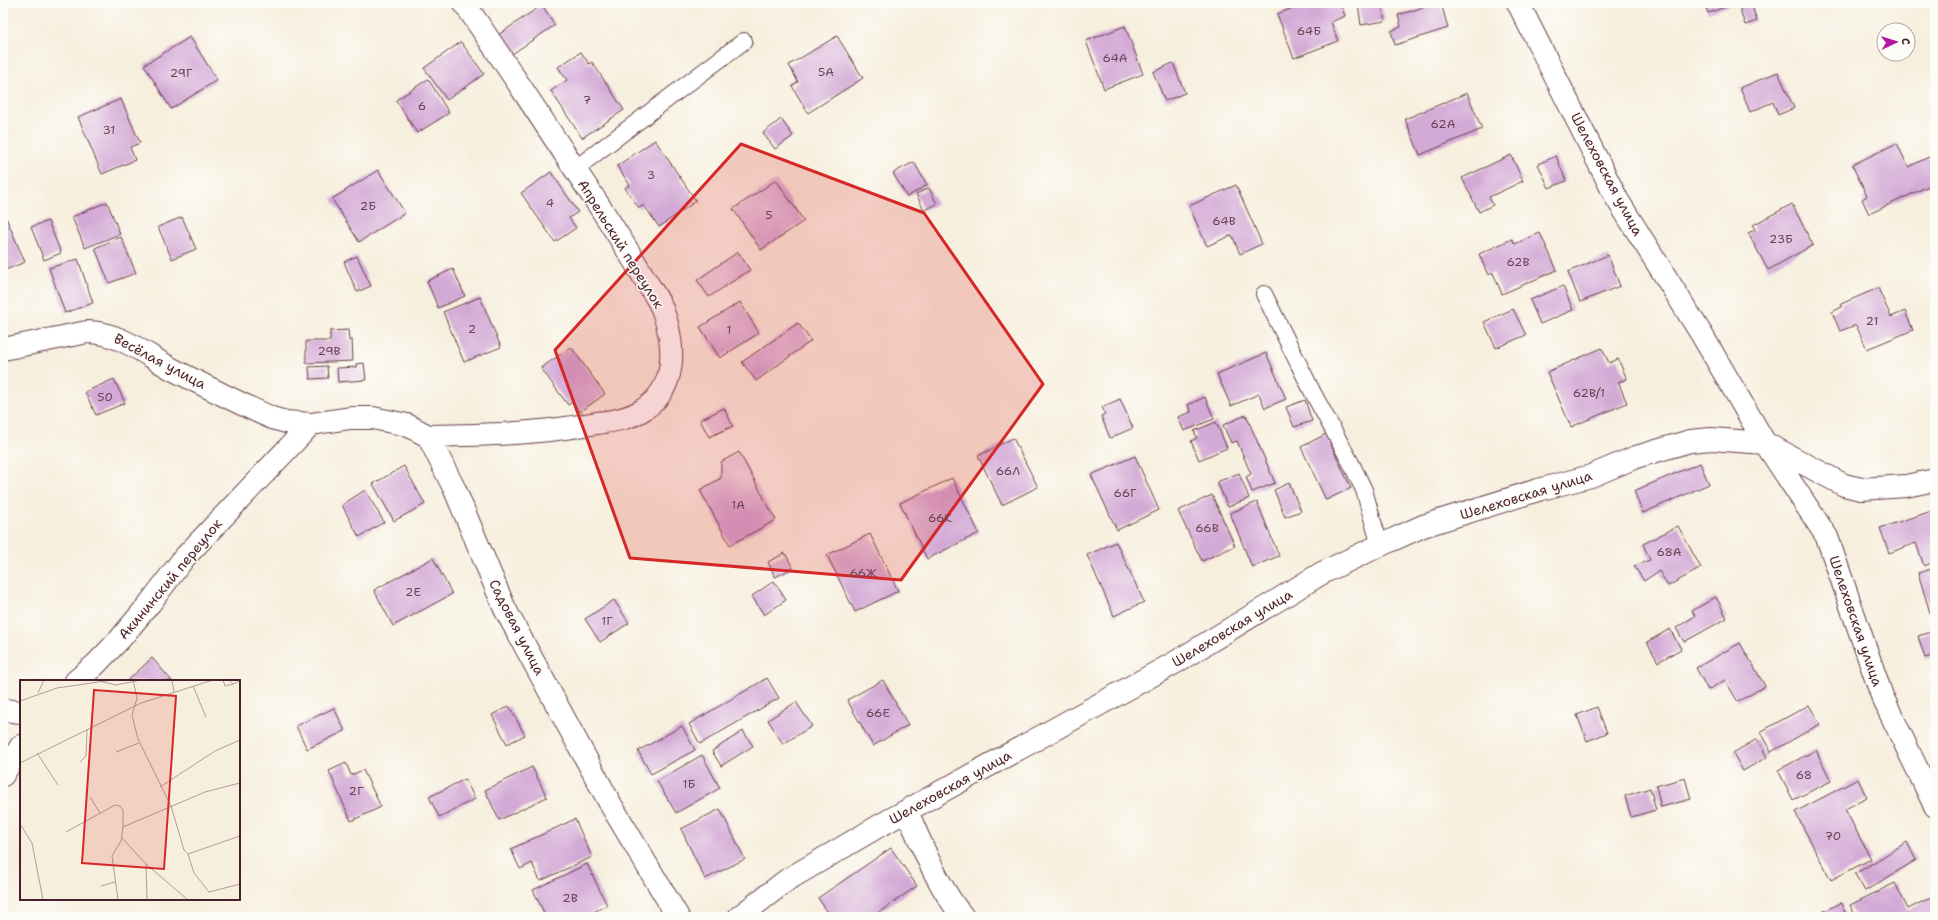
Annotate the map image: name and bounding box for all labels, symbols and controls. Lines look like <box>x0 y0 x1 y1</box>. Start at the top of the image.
north arrow <box>1876 22 1916 62</box>
house number: 64Б <box>1297 23 1321 39</box>
text: С <box>1898 37 1913 45</box>
house number: 64А <box>1102 50 1128 66</box>
house number: 5А <box>818 64 834 80</box>
house number: 29Г <box>170 65 193 81</box>
house number: 7 <box>583 92 591 108</box>
house number: 6 <box>418 98 426 114</box>
street label: Шелеховская улица <box>1567 109 1647 239</box>
house number: 62А <box>1431 116 1456 132</box>
house number: 31 <box>103 122 115 138</box>
house number: 3 <box>647 167 655 183</box>
street label: Апрельский переулок <box>574 176 668 312</box>
house number: 4 <box>546 195 554 211</box>
house number: 2Б <box>360 198 376 214</box>
house number: 5 <box>765 207 773 223</box>
house number: 64В <box>1212 213 1236 229</box>
house number: 23Б <box>1769 231 1793 247</box>
house number: 62В <box>1506 254 1530 270</box>
house number: 21 <box>1866 313 1878 329</box>
house number: 2 <box>468 321 476 337</box>
house number: 1 <box>726 322 732 338</box>
street label: Весёлая улица <box>111 329 209 393</box>
house number: 29В <box>317 343 341 359</box>
house number: 62В/1 <box>1573 385 1605 401</box>
house number: 50 <box>97 389 113 405</box>
house number: 66Л <box>996 463 1020 479</box>
street label: Шелеховская улица <box>1458 466 1595 524</box>
house number: 66Г <box>1114 485 1137 501</box>
house number: 1А <box>731 497 745 513</box>
house number: 66К <box>928 510 952 526</box>
street label: Акининский переулок <box>114 514 226 643</box>
house number: 66В <box>1195 520 1219 536</box>
house number: 68А <box>1656 544 1682 560</box>
street label: Шелеховская улица <box>1825 553 1887 689</box>
house number: 66Ж <box>849 565 877 581</box>
street label: Садовая улица <box>485 576 549 678</box>
house number: 2Е <box>405 584 421 600</box>
street label: Шелеховская улица <box>1169 585 1296 671</box>
house number: 1Г <box>601 613 613 629</box>
inset map <box>20 680 240 900</box>
house number: 66Е <box>866 705 890 721</box>
street label: Шелеховская улица <box>886 746 1015 828</box>
house number: 68 <box>1796 767 1812 783</box>
house number: 1Б <box>683 776 696 792</box>
house number: 2Г <box>349 783 364 799</box>
house number: 70 <box>1825 828 1841 844</box>
house number: 2В <box>562 890 578 906</box>

